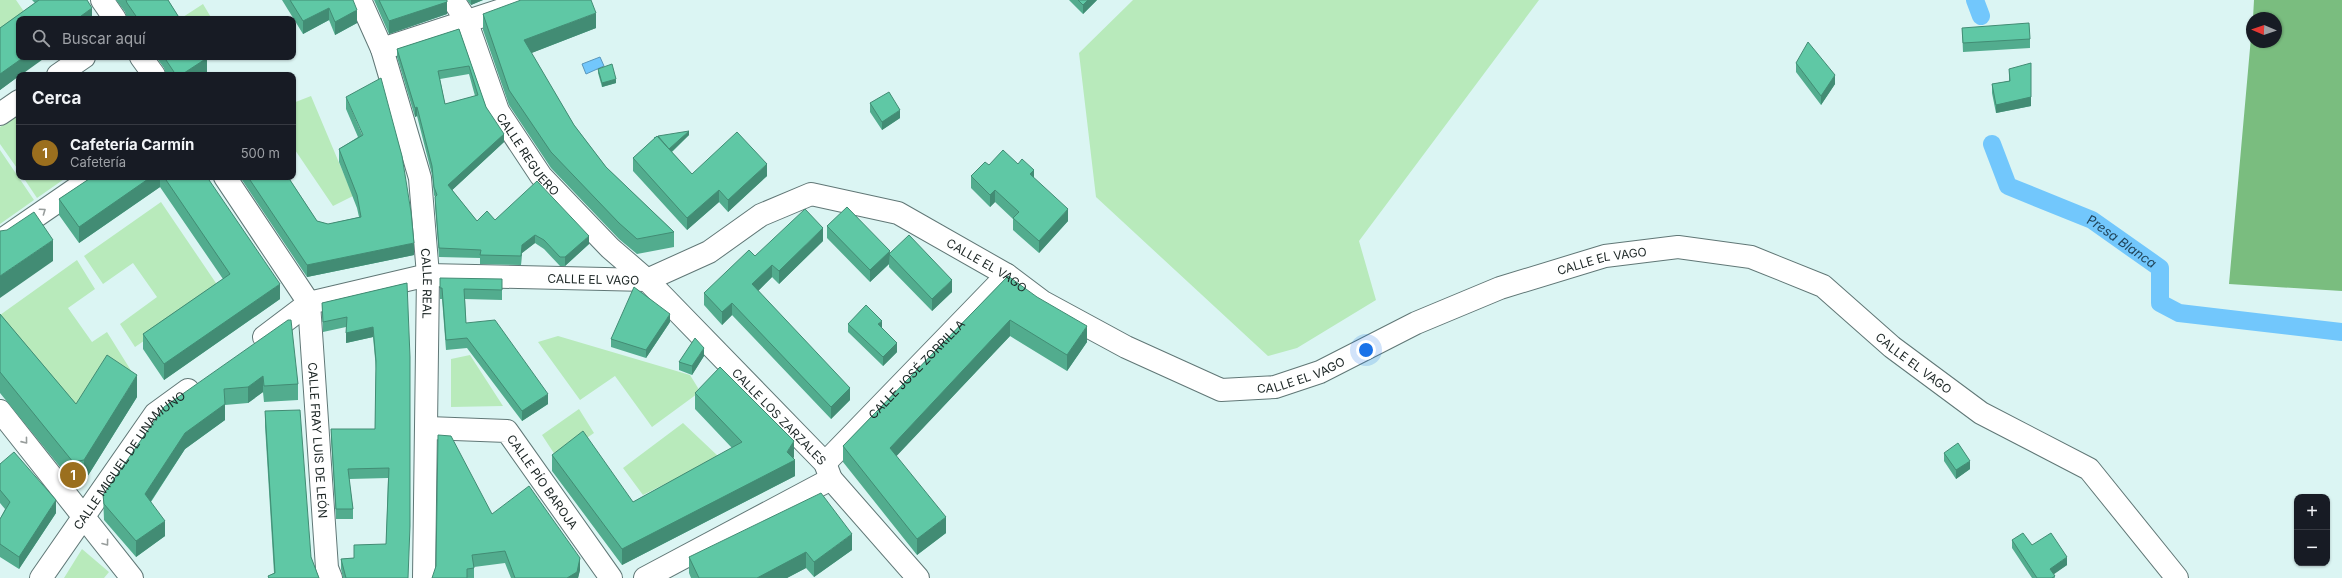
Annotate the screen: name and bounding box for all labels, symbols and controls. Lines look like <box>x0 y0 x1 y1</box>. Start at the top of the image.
north arrow <box>2246 12 2282 48</box>
search box <box>16 16 296 60</box>
icon: search <box>30 27 52 49</box>
text: Buscar aquí <box>62 29 146 48</box>
text: Cerca <box>32 88 81 108</box>
street label: CALLE REGUERO <box>494 110 563 198</box>
text: Cafetería Carmín <box>70 135 194 154</box>
text: 1 <box>42 145 48 161</box>
text: 500 m <box>241 145 280 161</box>
text: Cafetería <box>70 154 126 170</box>
one-way arrow <box>39 209 46 216</box>
water label: Presa Blanca <box>2085 211 2160 271</box>
street label: CALLE EL VAGO <box>944 235 1030 295</box>
street label: CALLE EL VAGO <box>1555 243 1648 278</box>
street label: CALLE REAL <box>418 247 436 319</box>
street label: CALLE EL VAGO <box>547 270 639 287</box>
street label: CALLE JOSÉ ZORRILLA <box>865 316 968 422</box>
street label: CALLE EL VAGO <box>1873 329 1955 396</box>
your location <box>1356 340 1376 360</box>
street label: CALLE EL VAGO <box>1257 353 1347 395</box>
street label: CALLE FRAY LUIS DE LEÓN <box>306 362 331 519</box>
street label: CALLE LOS ZARZALES <box>729 365 830 468</box>
street label: CALLE MIGUEL DE UNAMUNO <box>70 387 188 532</box>
street label: CALLE PÍO BAROJA <box>504 431 581 532</box>
one-way arrow <box>20 437 27 444</box>
pin: 1 <box>60 460 86 490</box>
map controls <box>2294 494 2330 566</box>
button: + <box>2294 494 2330 530</box>
button: − <box>2294 530 2330 566</box>
one-way arrow <box>101 539 108 546</box>

